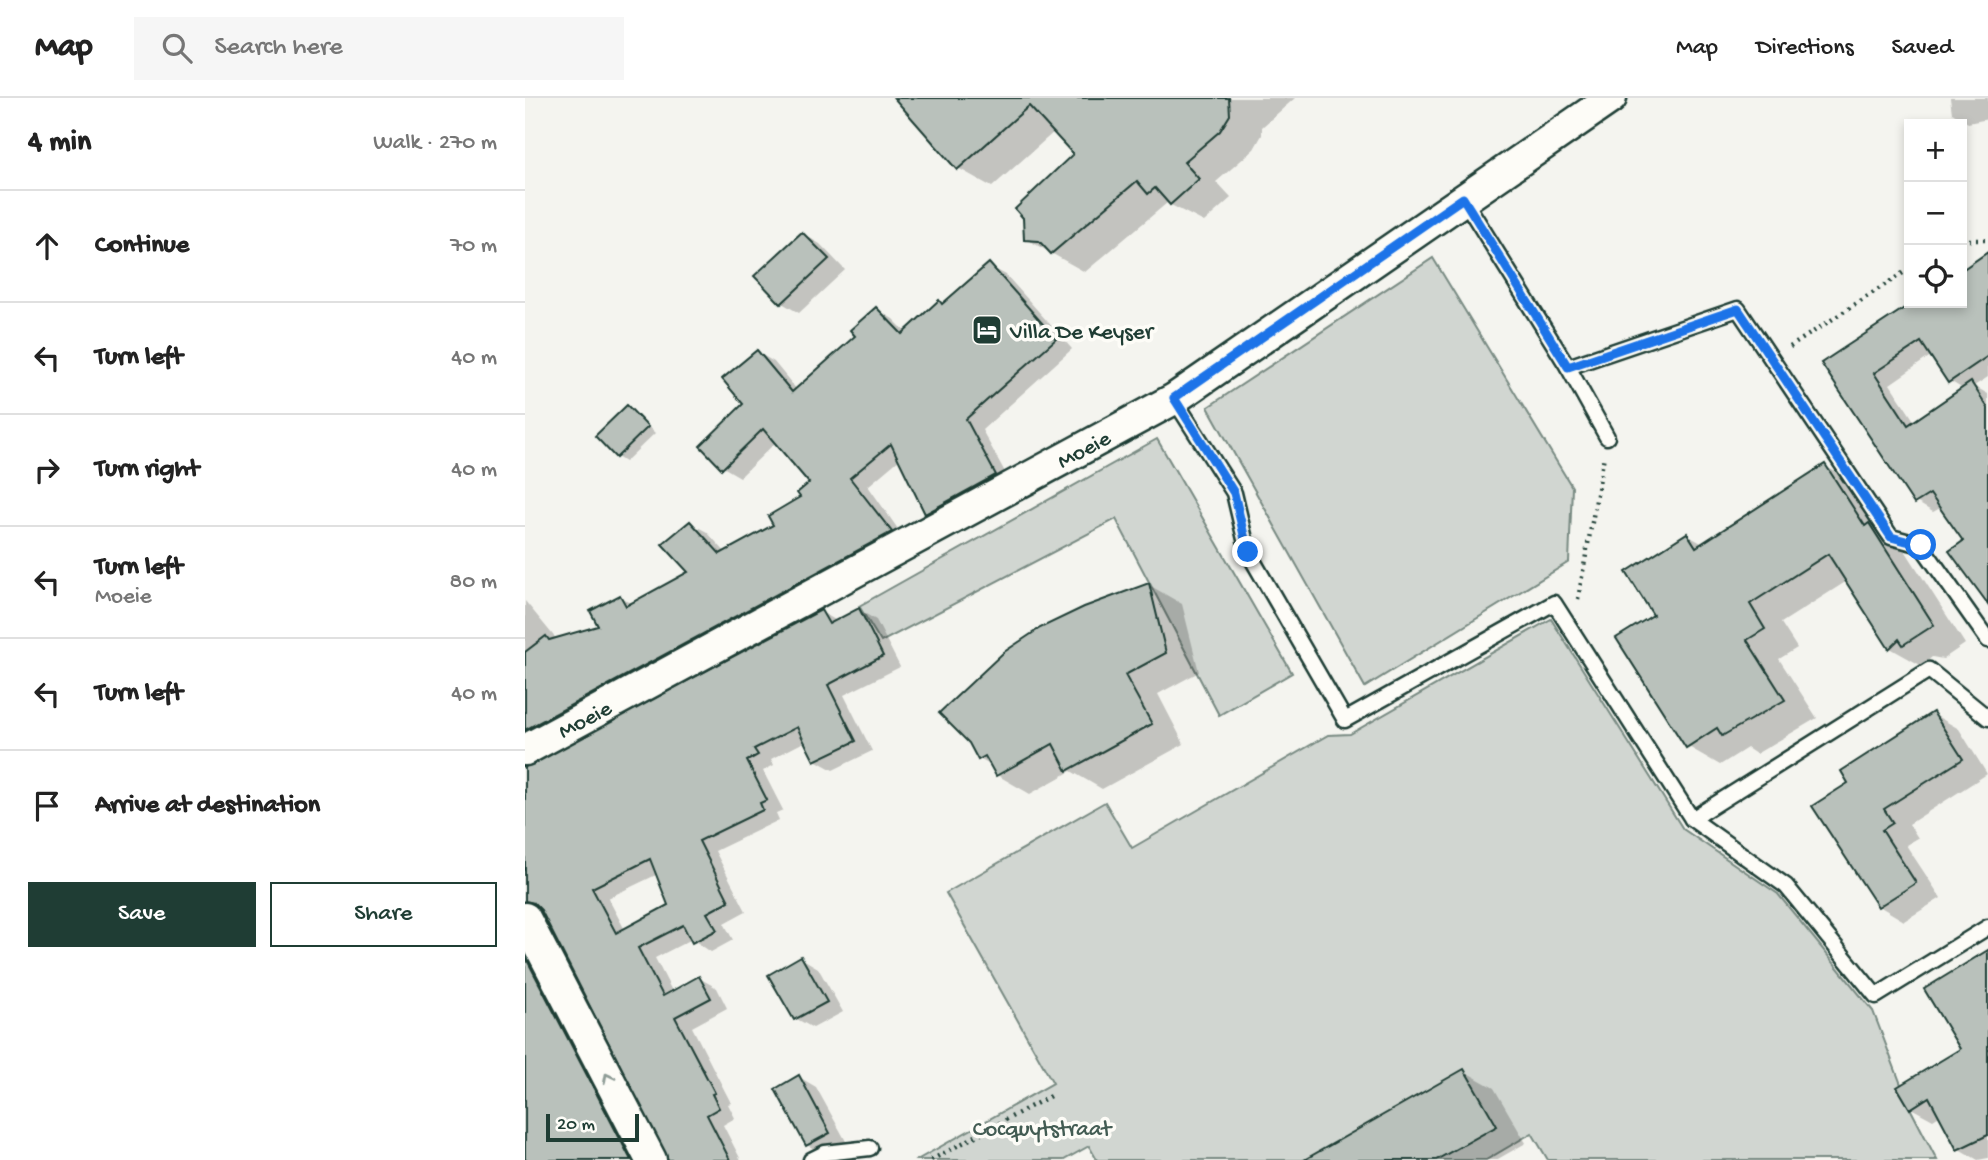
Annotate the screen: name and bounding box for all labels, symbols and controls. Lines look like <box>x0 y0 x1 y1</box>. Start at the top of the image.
search box <box>134 17 624 80</box>
text: Map <box>35 29 92 67</box>
icon: search <box>158 29 196 67</box>
text: Search here <box>214 33 343 64</box>
text: Map <box>1676 34 1718 63</box>
text: Directions <box>1756 34 1854 63</box>
text: Saved <box>1892 34 1953 63</box>
map controls <box>1904 119 1967 308</box>
button: + <box>1904 119 1967 182</box>
text: 4 min <box>28 126 91 161</box>
text: Walk · 270 m <box>373 130 497 157</box>
button: − <box>1904 182 1967 245</box>
icon: ahead <box>28 227 66 265</box>
text: Continue <box>95 231 189 262</box>
text: 70 m <box>450 233 497 260</box>
button: locate <box>1904 245 1967 308</box>
hotel icon: Villa De Keyser <box>970 313 1004 347</box>
place label: Villa De Keyser <box>1009 320 1155 347</box>
icon: left <box>28 339 66 377</box>
text: Turn left <box>95 343 183 374</box>
text: 40 m <box>451 345 497 372</box>
street label: Moeie <box>1053 425 1117 476</box>
icon: right <box>28 451 66 489</box>
text: Turn right <box>95 455 199 486</box>
text: 40 m <box>451 457 497 484</box>
route start <box>1905 529 1936 560</box>
route end <box>1232 536 1263 567</box>
text: Turn left <box>95 553 183 584</box>
icon: left <box>28 563 66 601</box>
text: 80 m <box>450 569 497 596</box>
text: Moeie <box>95 584 152 611</box>
icon: left <box>28 675 66 713</box>
text: Turn left <box>95 679 183 710</box>
text: 40 m <box>451 681 497 708</box>
street label: Moeie <box>554 695 618 746</box>
icon: arrive <box>28 787 66 825</box>
text: Arrive at destination <box>95 791 320 822</box>
button: Save <box>28 882 256 947</box>
button: Share <box>270 882 497 947</box>
one-way arrow <box>603 1073 616 1085</box>
scale bar <box>546 1111 639 1143</box>
text: 20 m <box>557 1114 595 1137</box>
park label: Cocquytstraat <box>973 1117 1113 1144</box>

